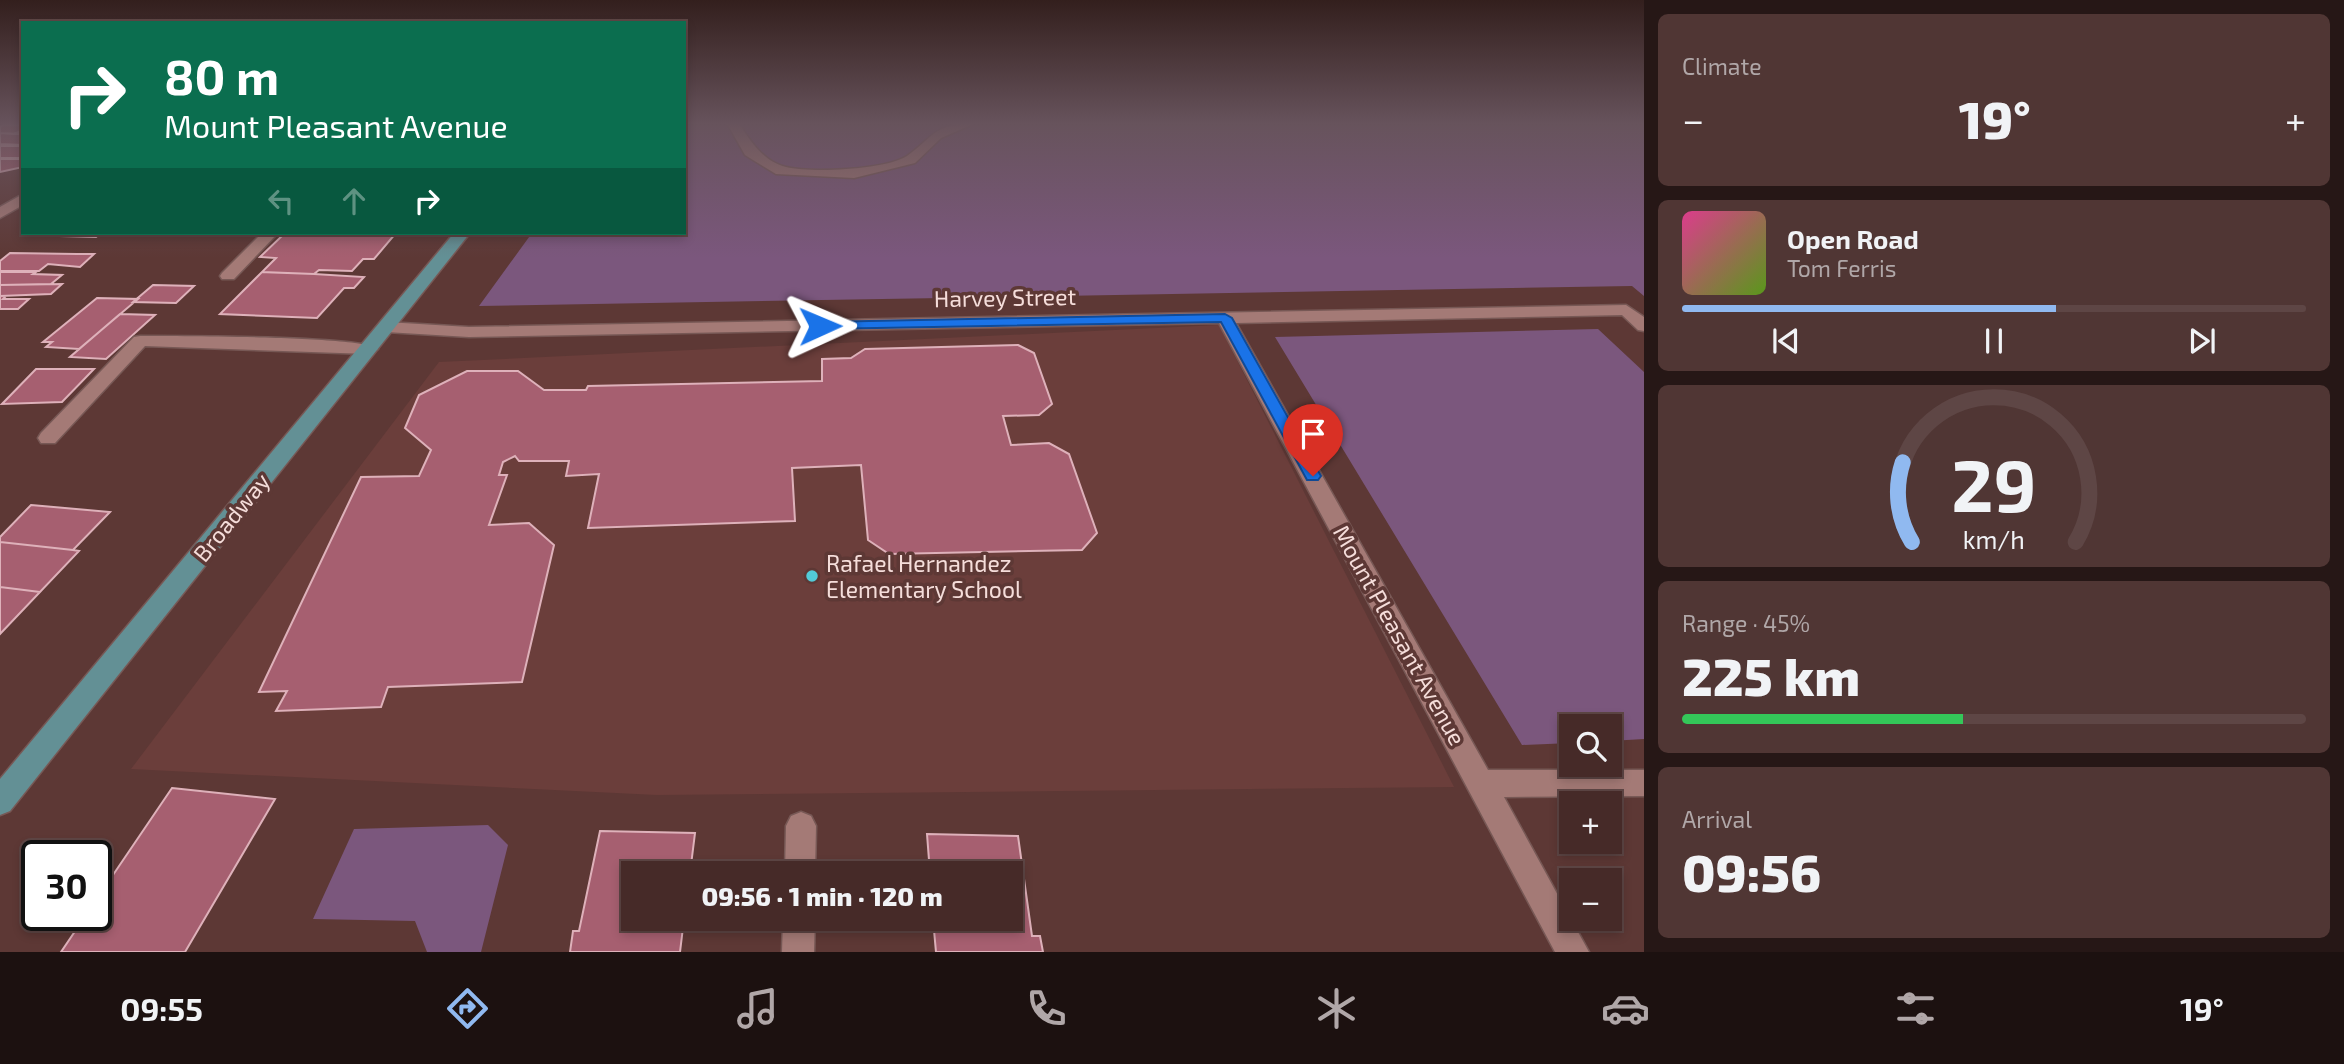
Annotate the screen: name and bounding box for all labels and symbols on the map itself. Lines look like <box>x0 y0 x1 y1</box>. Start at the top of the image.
street label: Harvey Street <box>934 282 1077 312</box>
position arrow <box>783 289 857 363</box>
pin <box>1283 404 1343 476</box>
street label: Broadway <box>187 467 275 567</box>
street label: Mount Pleasant Avenue <box>1328 520 1472 750</box>
place label: Rafael Hernandez Elementary School <box>826 549 1022 603</box>
marker: Rafael Hernandez Elementary School <box>804 568 820 584</box>
speed limit sign: 30 <box>21 840 112 931</box>

